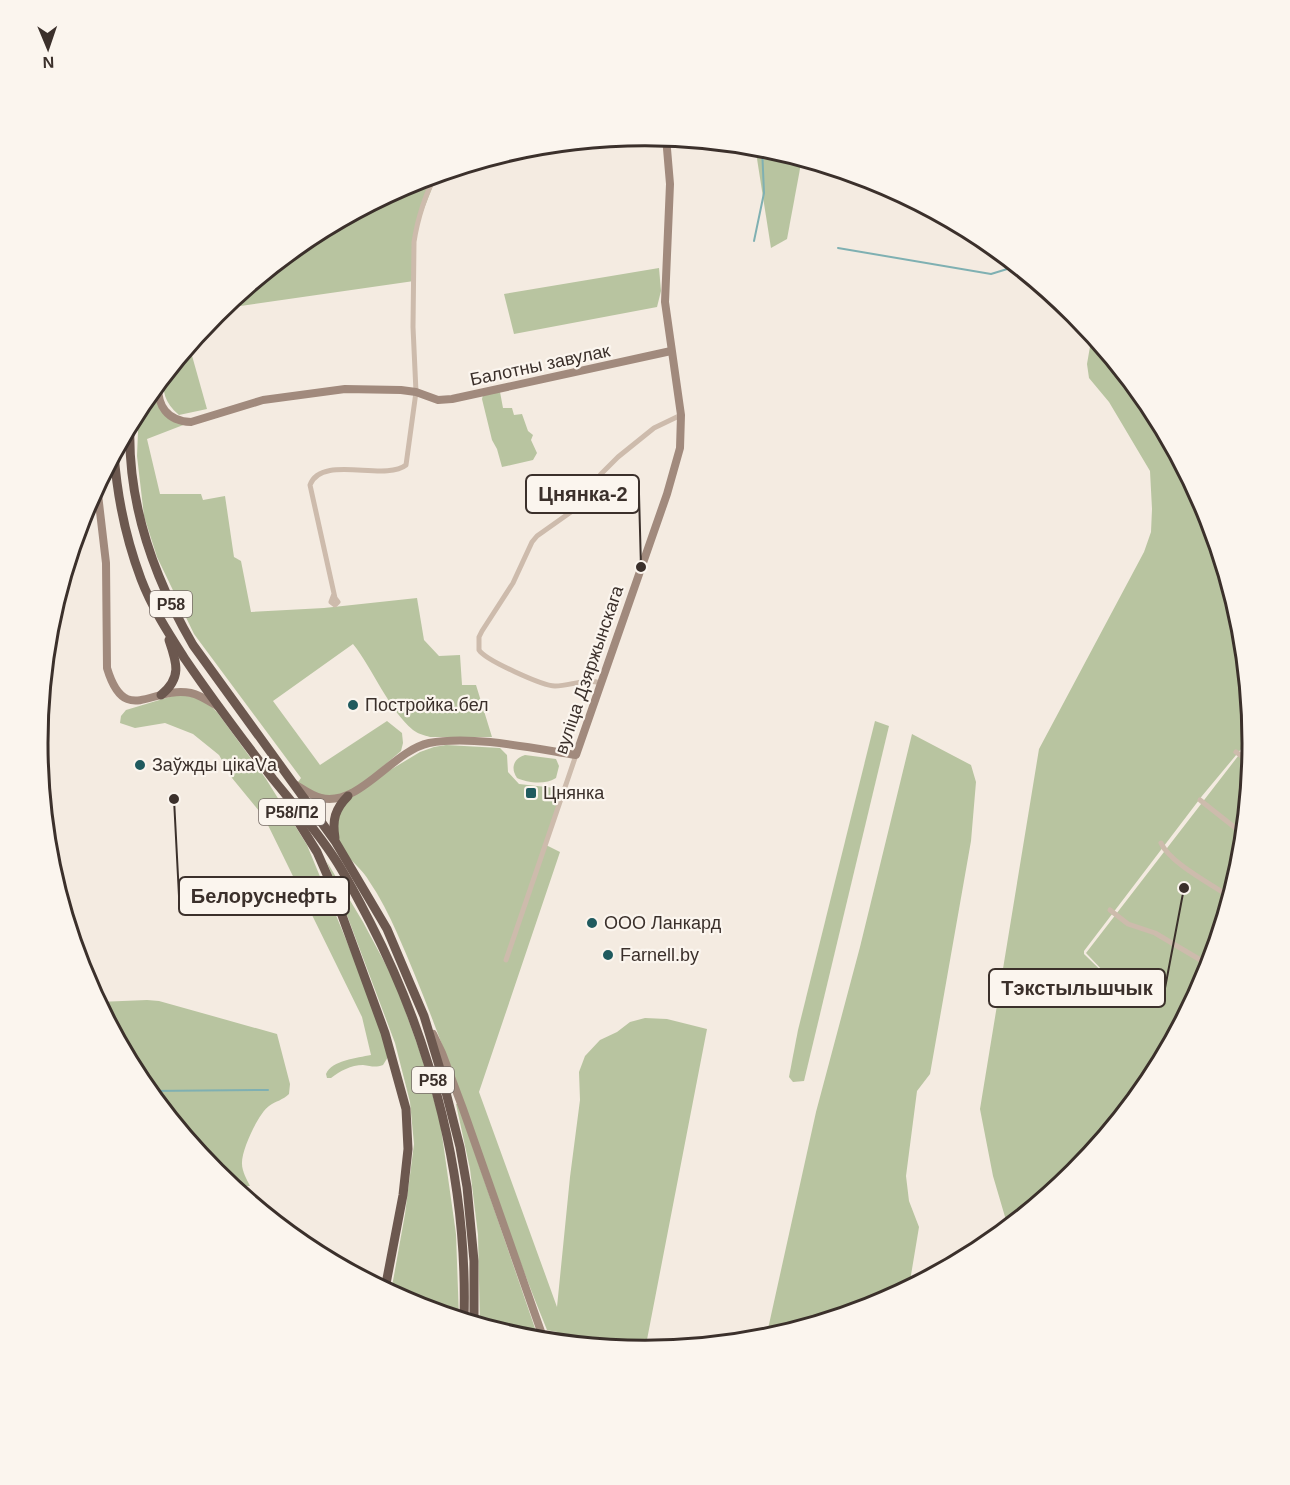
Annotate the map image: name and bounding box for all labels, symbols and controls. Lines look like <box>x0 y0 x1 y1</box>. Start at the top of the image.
north arrow <box>18 18 78 78</box>
text: N <box>42 54 55 71</box>
street label: Балотны завулак <box>468 340 612 390</box>
callout: Цнянка-2 <box>526 475 639 513</box>
text: Цнянка-2 <box>538 483 628 505</box>
street label: вуліца Дзяржынскага <box>551 582 628 757</box>
road number: Р58 <box>150 591 192 617</box>
place label: Постройка.бел <box>365 695 489 715</box>
marker: Постройка.бел <box>346 698 360 712</box>
place label: Заўжды цікаVа <box>152 755 278 775</box>
marker: Заўжды цікаVа <box>133 758 147 772</box>
place label: Цнянка <box>543 783 605 803</box>
marker: Цнянка <box>524 786 538 800</box>
road number: Р58/П2 <box>259 799 325 825</box>
callout: Белоруснефть <box>179 877 349 915</box>
text: Белоруснефть <box>191 885 337 907</box>
place label: ООО Ланкард <box>604 913 722 933</box>
marker: ООО Ланкард <box>585 916 599 930</box>
place label: Farnell.by <box>620 945 699 965</box>
marker: Farnell.by <box>601 948 615 962</box>
callout: Тэкстыльшчык <box>989 969 1165 1007</box>
text: Тэкстыльшчык <box>1001 977 1154 999</box>
road number: Р58 <box>412 1067 454 1093</box>

